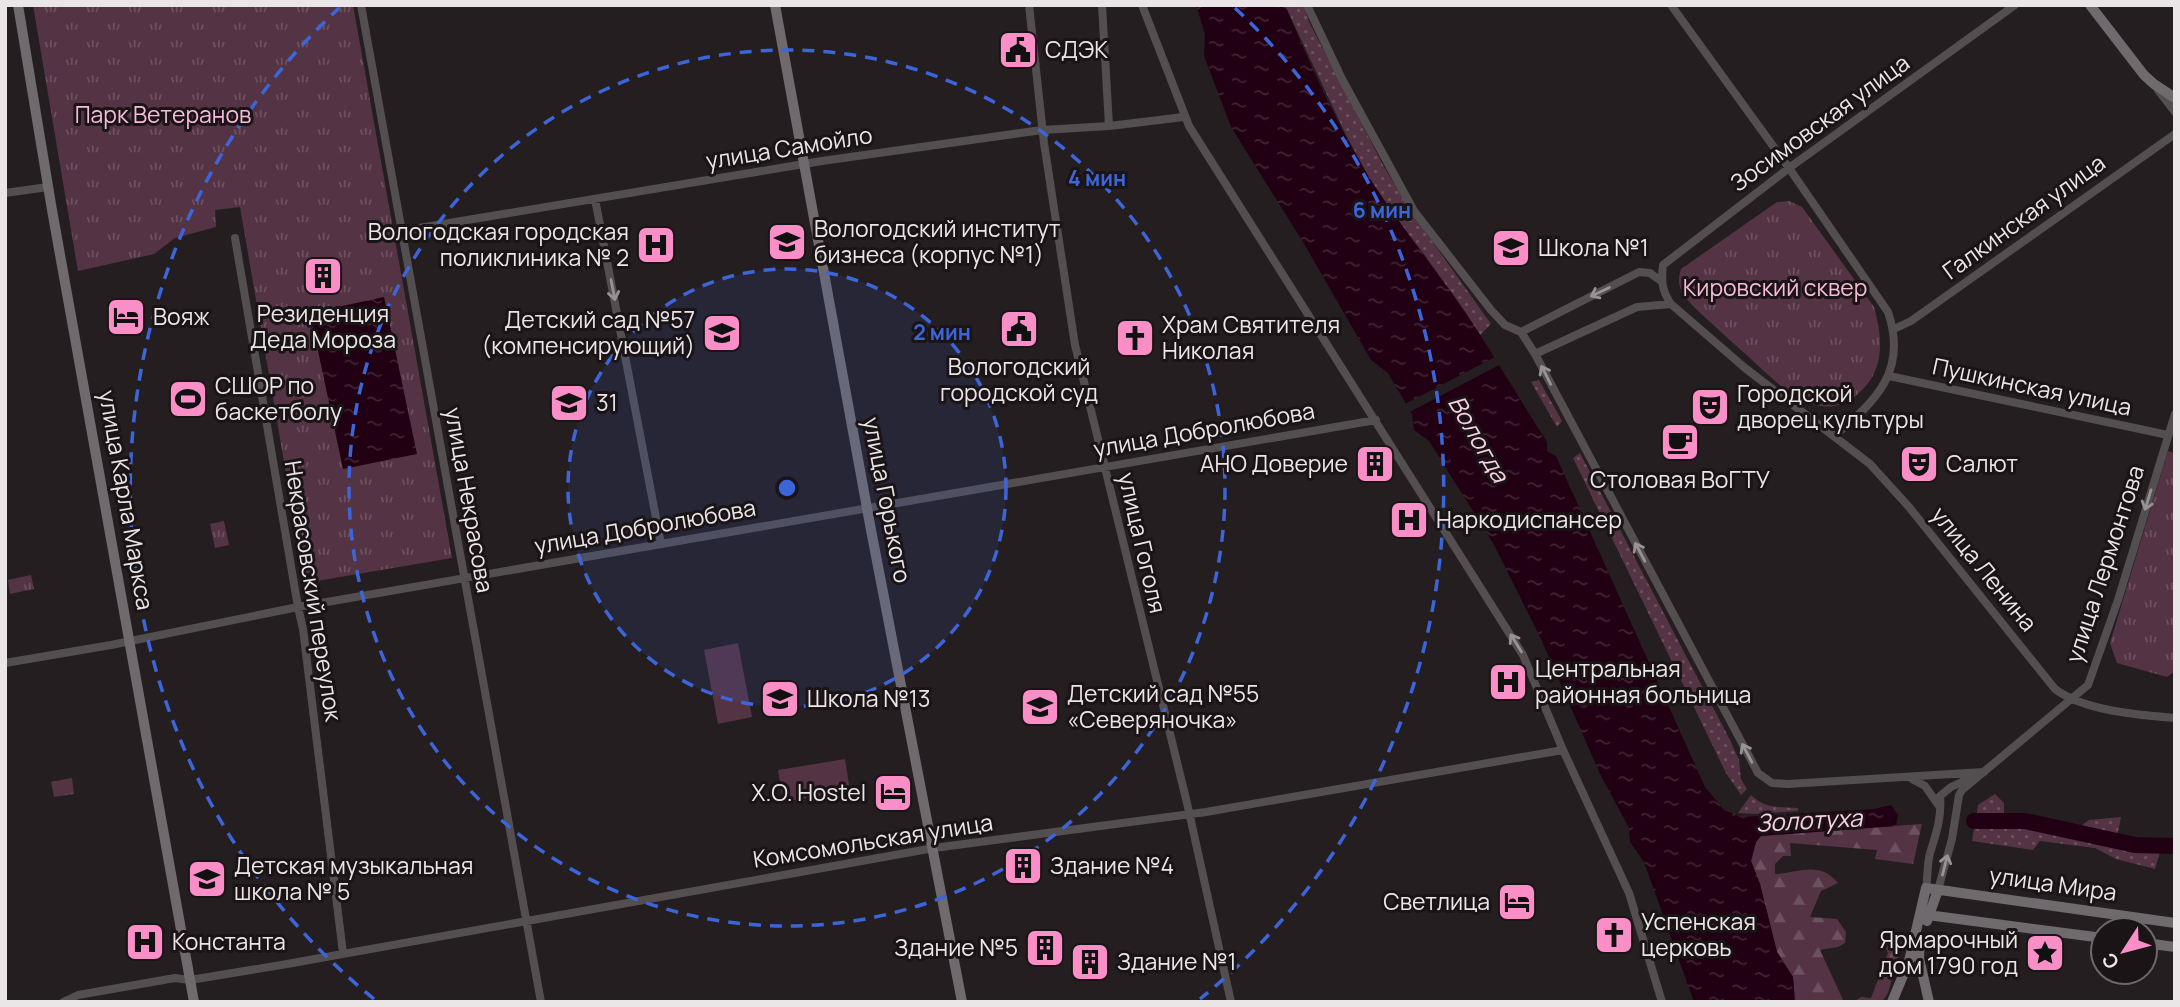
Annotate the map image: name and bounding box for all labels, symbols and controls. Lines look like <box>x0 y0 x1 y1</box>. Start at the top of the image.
public building icon: СДЭК <box>997 29 1039 71</box>
place label: СДЭК <box>1045 33 1108 65</box>
street label: Зосимовская улица <box>1723 46 1915 198</box>
park label: Парк Ветеранов <box>75 98 251 130</box>
street label: улица Самойло <box>703 118 874 176</box>
street label: Галкинская улица <box>1936 146 2111 286</box>
text: 4 мин <box>1068 164 1126 192</box>
text: 6 мин <box>1353 196 1411 224</box>
place label: Вологодский институт бизнеса (корпус №1) <box>814 212 1061 270</box>
place label: Вологодская городская поликлиника № 2 <box>368 215 629 273</box>
school or university icon: Вологодский институт бизнеса (корпус №1) <box>766 221 808 263</box>
hospital icon: Вологодская городская поликлиника № 2 <box>635 224 677 266</box>
school or university icon: Школа №1 <box>1490 227 1532 269</box>
place label: Школа №1 <box>1538 231 1649 263</box>
building icon: Резиденция Деда Мороза <box>302 255 344 297</box>
park label: Кировский сквер <box>1683 271 1867 303</box>
one-way arrow <box>606 278 620 301</box>
one-way arrow <box>1590 285 1611 299</box>
hotel icon: Вояж <box>105 296 147 338</box>
place label: Резиденция Деда Мороза <box>250 297 396 355</box>
place label: Вояж <box>153 300 209 332</box>
place label: Детский сад №57 (компенсирующий) <box>481 303 695 361</box>
public building icon: Вологодский городской суд <box>998 308 1040 350</box>
place label: Храм Святителя Николая <box>1162 308 1340 366</box>
school or university icon: Детский сад №57 (компенсирующий) <box>701 312 743 354</box>
church icon: Храм Святителя Николая <box>1114 317 1156 359</box>
text: 2 мин <box>913 318 971 346</box>
street label: Пушкинская улица <box>1930 349 2135 423</box>
place label: Вологодский городской суд <box>940 350 1098 408</box>
one-way arrow <box>1539 365 1553 386</box>
place label: СШОР по баскетболу <box>215 369 342 427</box>
place label: Городской дворец культуры <box>1737 377 1924 435</box>
sports icon: СШОР по баскетболу <box>167 378 209 420</box>
school or university icon: 31 <box>548 382 590 424</box>
place label: 31 <box>596 386 618 418</box>
theatre icon: Городской дворец культуры <box>1689 386 1731 428</box>
street label: улица Карла Маркса <box>92 387 162 612</box>
water label: Вологда <box>1441 389 1518 489</box>
street label: улица Добролюбова <box>1091 394 1317 464</box>
street label: улица Некрасова <box>438 405 502 595</box>
street label: улица Горького <box>856 414 920 585</box>
cafe icon: Столовая ВоГТУ <box>1659 421 1701 463</box>
building icon: АНО Доверие <box>1354 443 1396 485</box>
theatre icon: Салют <box>1898 443 1940 485</box>
place label: АНО Доверие <box>1200 447 1348 479</box>
place label: Салют <box>1946 447 2018 479</box>
street label: Некрасовский переулок <box>278 458 350 724</box>
street label: улица Лермонтова <box>2057 461 2151 667</box>
place label: Столовая ВоГТУ <box>1590 463 1770 495</box>
street label: улица Гоголя <box>1111 469 1175 616</box>
centre of rings <box>775 476 799 500</box>
one-way arrow <box>2141 489 2154 511</box>
street label: улица Добролюбова <box>532 491 758 561</box>
hospital icon: Наркодиспансер <box>1388 499 1430 541</box>
street label: улица Ленина <box>1924 499 2045 638</box>
place label: Наркодиспансер <box>1436 503 1622 535</box>
one-way arrow <box>1633 542 1646 563</box>
one-way arrow <box>1508 634 1522 654</box>
place label: Центральная районная больница <box>1535 652 1751 710</box>
hospital icon: Центральная районная больница <box>1487 661 1529 703</box>
place label: Детский сад №55 «Северяночка» <box>1067 677 1259 735</box>
school or university icon: Школа №13 <box>759 678 801 720</box>
place label: Школа №13 <box>807 682 930 714</box>
school or university icon: Детский сад №55 «Северяночка» <box>1019 686 1061 728</box>
one-way arrow <box>1740 743 1753 764</box>
hotel icon: X.O. Hostel <box>872 772 914 814</box>
place label: X.O. Hostel <box>751 776 866 808</box>
water label: Золотуха <box>1755 800 1865 839</box>
street label: Комсомольская улица <box>751 805 995 875</box>
building icon: Здание №4 <box>1002 845 1044 887</box>
place label: Детская музыкальная школа № 5 <box>234 849 473 907</box>
place label: Здание №4 <box>1050 849 1174 881</box>
one-way arrow <box>1939 854 1952 876</box>
school or university icon: Детская музыкальная школа № 5 <box>186 858 228 900</box>
street label: улица Мира <box>1987 858 2119 908</box>
hotel icon: Светлица <box>1496 881 1538 923</box>
place label: Светлица <box>1383 885 1490 917</box>
place label: Успенская церковь <box>1641 905 1756 963</box>
church icon: Успенская церковь <box>1593 914 1635 956</box>
north arrow <box>2089 916 2159 986</box>
hospital icon: Константа <box>124 921 166 963</box>
place label: Ярмарочный дом 1790 год <box>1879 923 2018 981</box>
place label: Константа <box>172 925 286 957</box>
building icon: Здание №5 <box>1024 927 1066 969</box>
place label: Здание №5 <box>894 931 1018 963</box>
place icon: Ярмарочный дом 1790 год <box>2024 932 2066 974</box>
building icon: Здание №1 <box>1069 941 1111 983</box>
place label: Здание №1 <box>1117 945 1236 977</box>
text: С <box>2096 948 2125 974</box>

